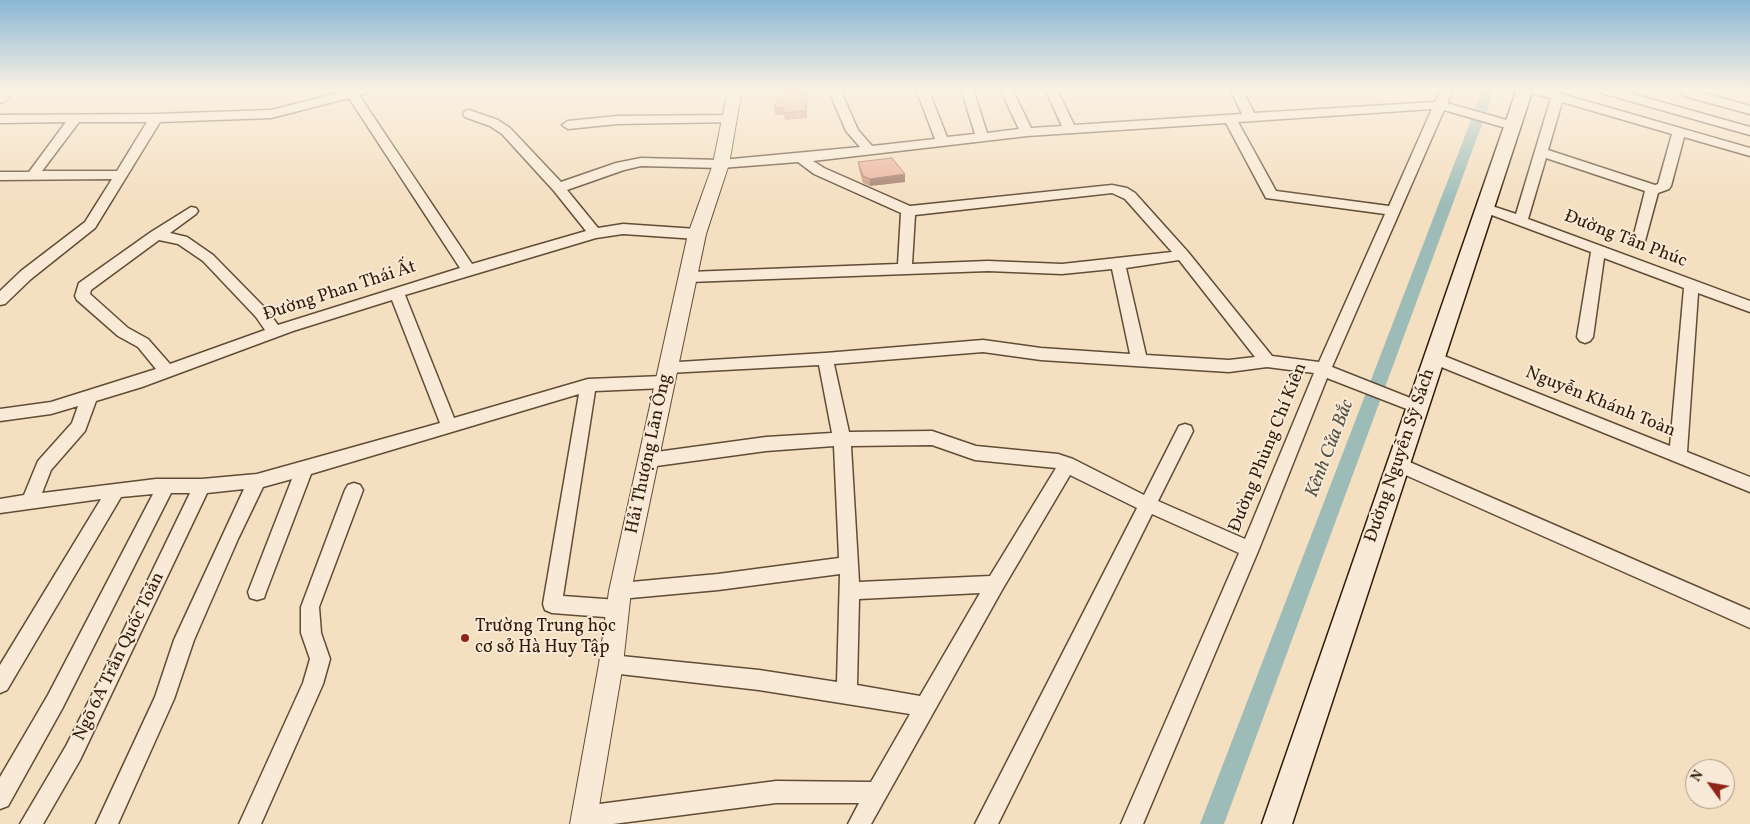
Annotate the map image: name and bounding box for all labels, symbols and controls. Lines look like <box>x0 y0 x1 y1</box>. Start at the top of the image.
street label: Đường Tân Phúc <box>1560 207 1690 273</box>
street label: Đường Phan Thái Ất <box>261 257 419 327</box>
street label: Đường Phùng Chí Kiên <box>1225 360 1313 536</box>
street label: Nguyễn Khánh Toàn <box>1522 363 1678 443</box>
street label: Đường Nguyễn Sỹ Sách <box>1361 366 1441 546</box>
street label: Hải Thượng Lãn Ông <box>622 372 678 536</box>
water label: Kênh Cửa Bắc <box>1302 397 1360 501</box>
street label: Ngõ 6A Trần Quốc Toản <box>70 569 170 745</box>
place label: Trường Trung học cơ sở Hà Huy Tập <box>475 617 616 660</box>
marker: Trường Trung học cơ sở Hà Huy Tập <box>459 632 471 644</box>
north arrow <box>1685 759 1735 809</box>
text: N <box>1687 767 1708 786</box>

